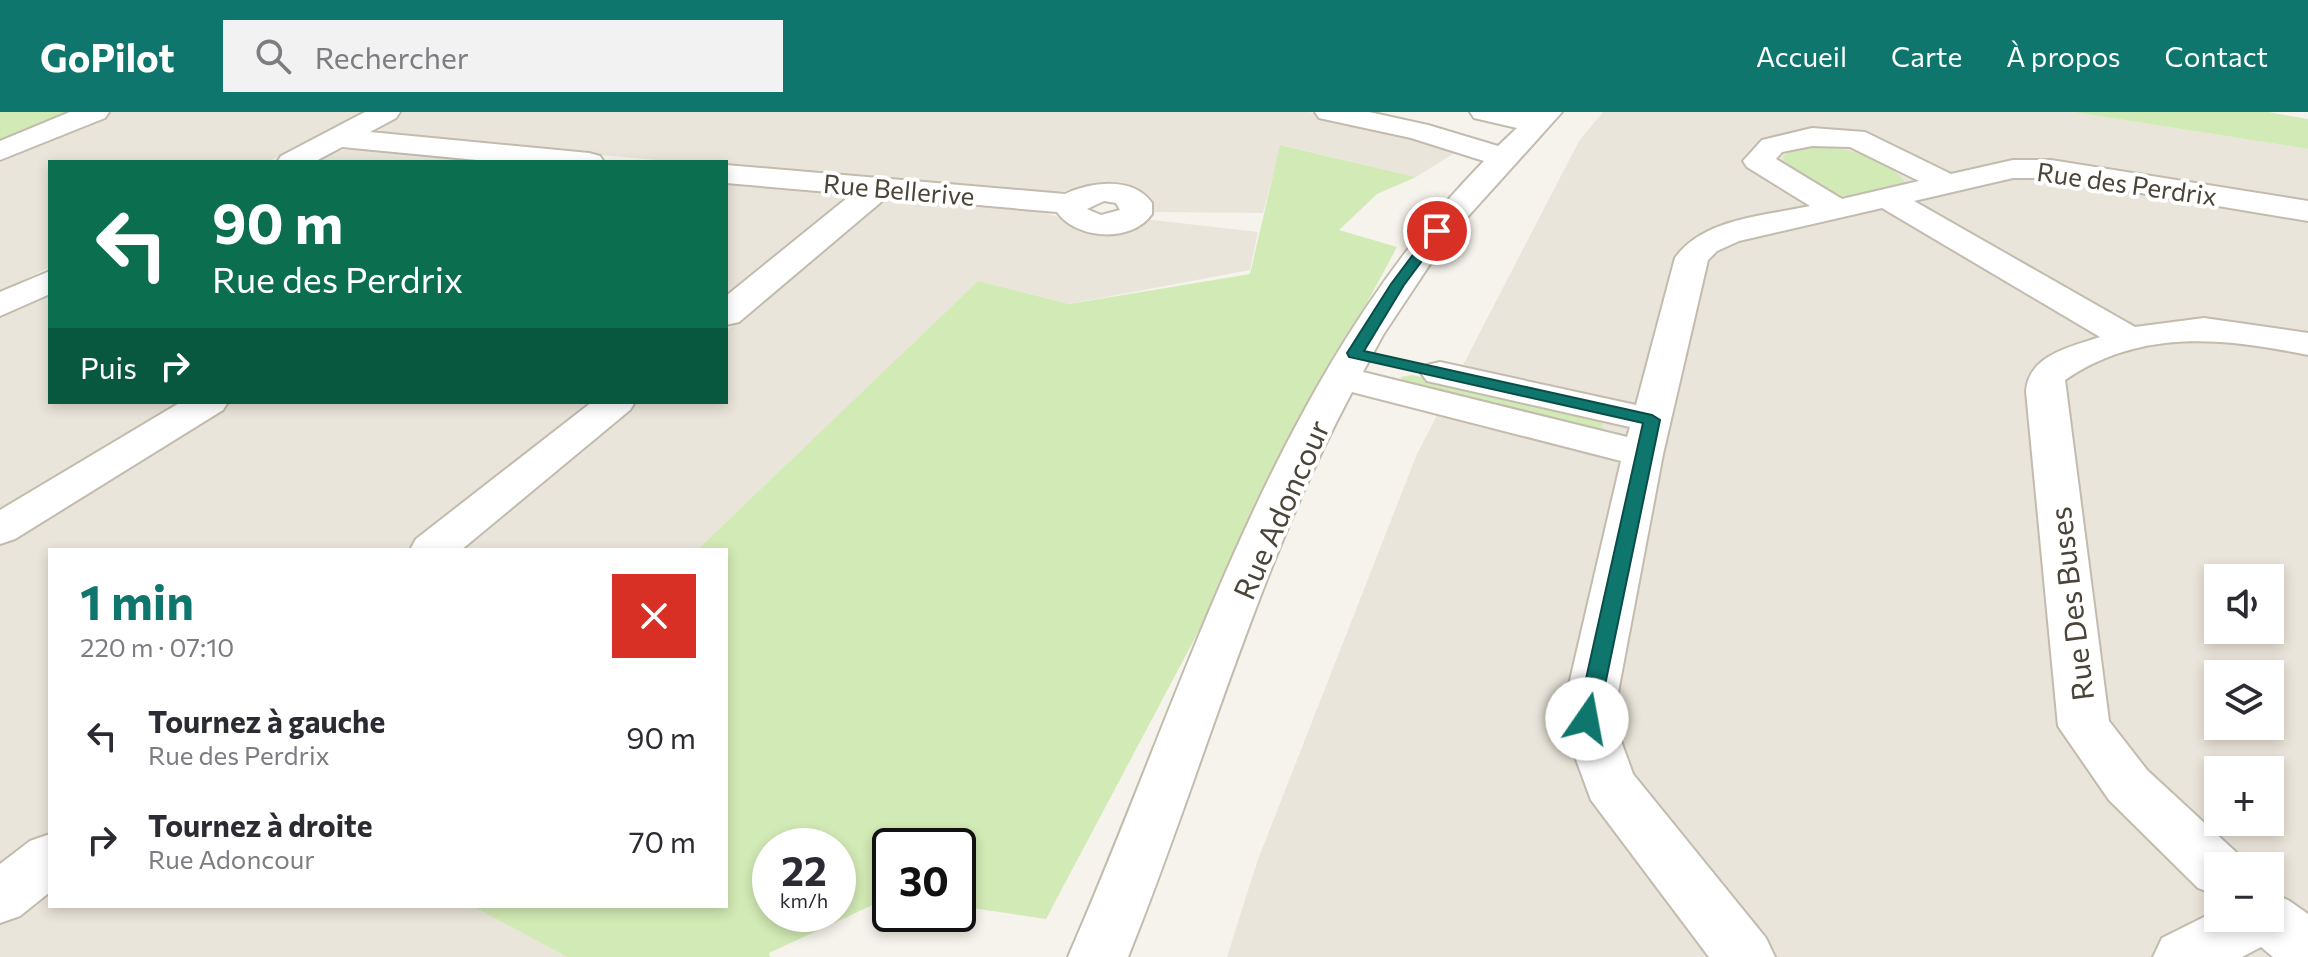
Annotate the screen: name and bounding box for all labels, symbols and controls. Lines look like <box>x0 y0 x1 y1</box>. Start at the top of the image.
search box <box>223 20 783 92</box>
text: GoPilot <box>40 33 175 80</box>
icon: search <box>251 34 295 78</box>
text: Rechercher <box>315 38 469 75</box>
text: Accueil <box>1756 39 1847 73</box>
text: Carte <box>1891 39 1962 73</box>
text: À propos <box>2006 39 2121 73</box>
text: Contact <box>2165 39 2268 73</box>
street label: Rue des Perdrix <box>2035 155 2219 211</box>
street label: Rue Bellerive <box>822 167 976 211</box>
text: 90 m <box>212 187 343 256</box>
icon: left <box>80 192 184 296</box>
pin <box>1403 197 1471 265</box>
icon: arrive <box>1415 209 1459 253</box>
text: Rue des Perdrix <box>212 256 463 300</box>
icon: right <box>153 344 197 388</box>
text: Puis <box>80 348 137 385</box>
street label: Rue Adoncour <box>1224 414 1336 604</box>
street label: Rue Des Buses <box>2040 505 2100 703</box>
map controls <box>2204 564 2284 932</box>
button: sound <box>2204 564 2284 644</box>
text: 1 min <box>80 571 194 630</box>
button: close <box>612 574 696 658</box>
text: 220 m · 07:10 <box>80 631 234 662</box>
button: layers <box>2204 660 2284 740</box>
position arrow <box>1545 677 1629 761</box>
text: Tournez à gauche <box>148 702 385 739</box>
icon: left <box>80 714 124 758</box>
text: 90 m <box>626 718 696 755</box>
text: Rue des Perdrix <box>148 739 329 770</box>
button: + <box>2204 756 2284 836</box>
text: Tournez à droite <box>148 806 372 843</box>
icon: right <box>80 818 124 862</box>
text: 70 m <box>629 822 696 859</box>
speed limit sign: 30 <box>872 828 976 932</box>
text: Rue Adoncour <box>148 843 315 874</box>
text: 22 <box>781 845 827 894</box>
button: − <box>2204 852 2284 932</box>
text: km/h <box>780 888 828 912</box>

